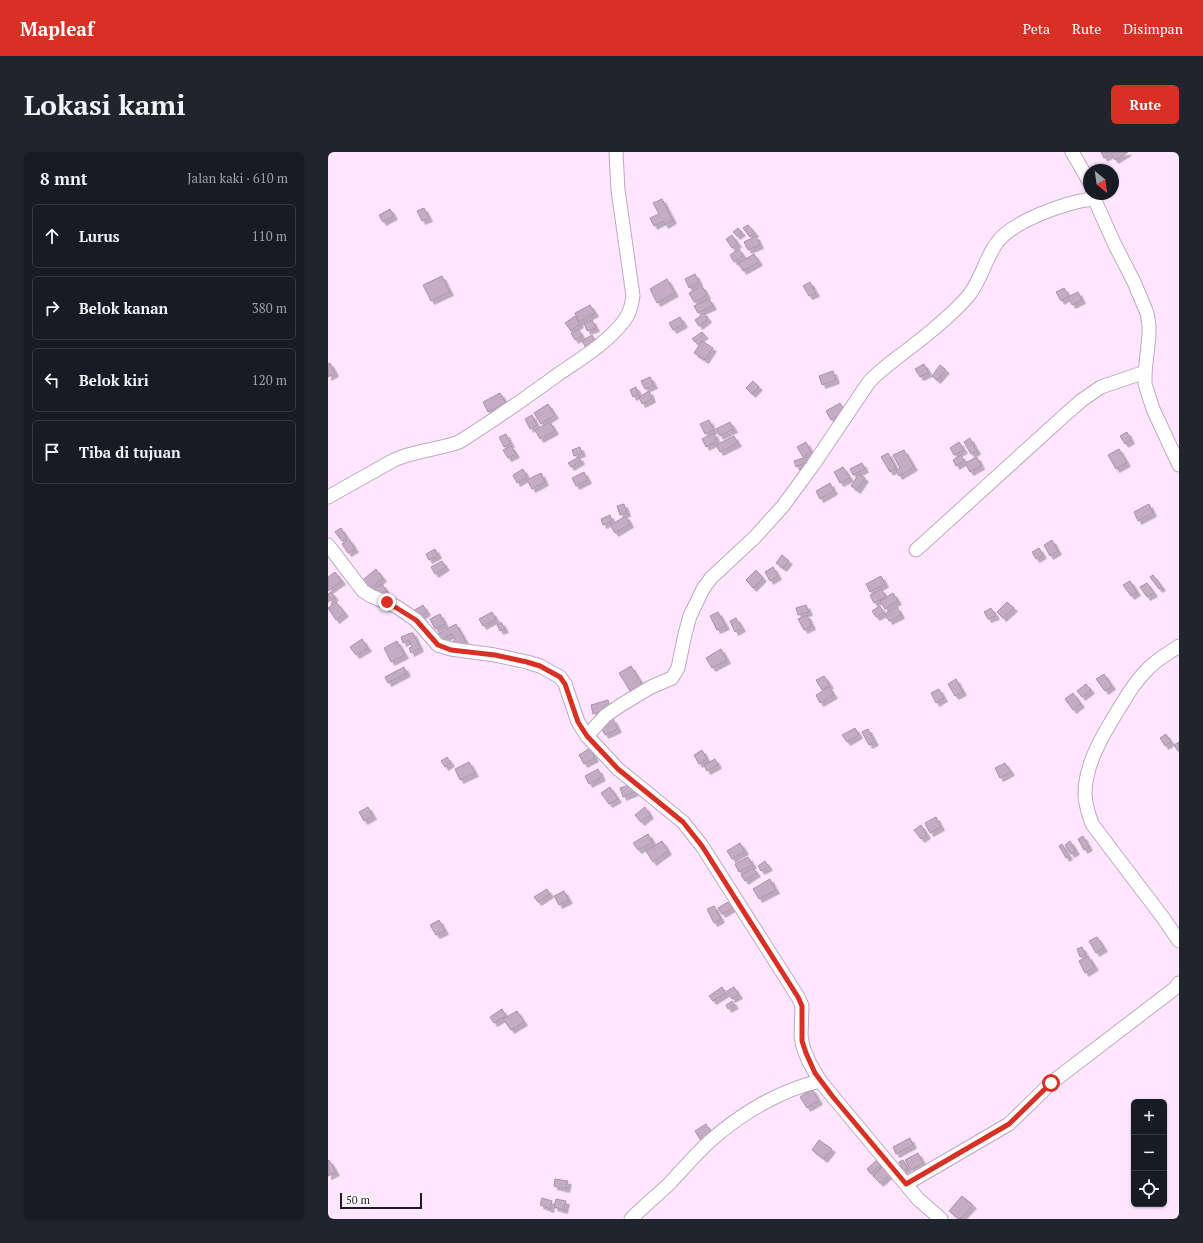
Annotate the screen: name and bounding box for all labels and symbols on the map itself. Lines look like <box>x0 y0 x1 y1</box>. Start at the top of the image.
north arrow <box>1083 164 1119 200</box>
route end <box>378 593 396 611</box>
route start <box>1042 1074 1060 1092</box>
scale bar <box>340 1191 422 1210</box>

